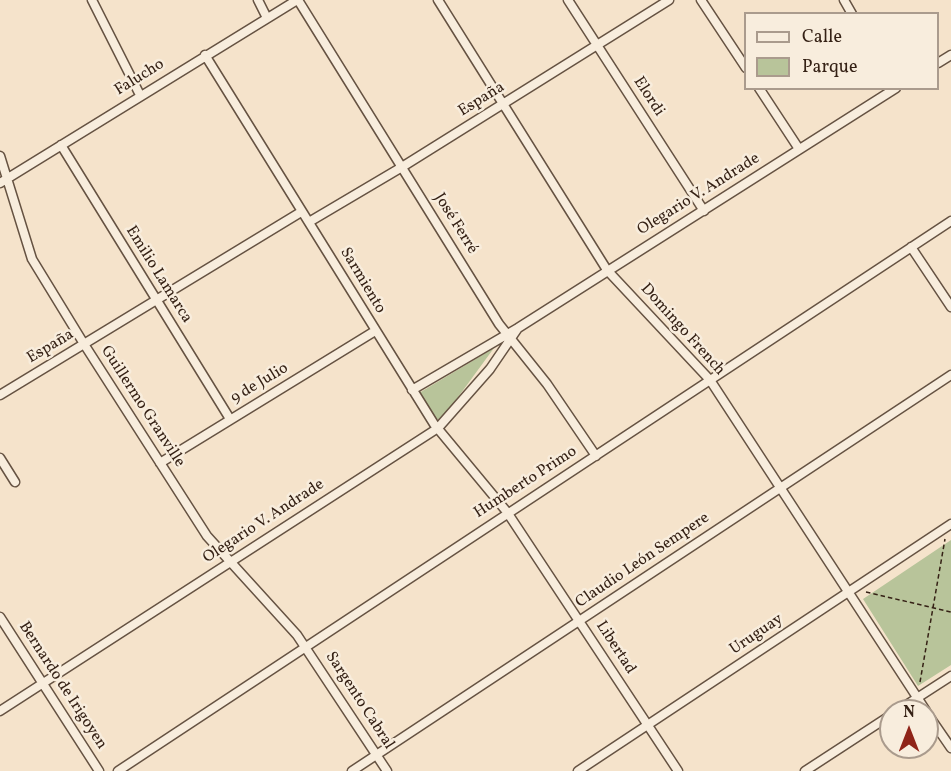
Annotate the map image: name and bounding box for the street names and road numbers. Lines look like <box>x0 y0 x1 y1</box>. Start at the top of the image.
street label: Falucho <box>112 55 168 101</box>
street label: Elordi <box>628 74 668 120</box>
street label: España <box>455 78 509 122</box>
street label: Olegario V. Andrade <box>634 150 764 240</box>
street label: José Ferré <box>429 190 481 258</box>
street label: Emilio Lamarca <box>121 223 195 327</box>
street label: Sarmiento <box>335 245 389 317</box>
street label: Domingo French <box>636 280 728 380</box>
street label: España <box>24 326 78 368</box>
street label: Guillermo Granville <box>96 343 188 471</box>
street label: 9 de Julio <box>228 359 292 409</box>
street label: Humberto Primo <box>471 443 581 523</box>
street label: Olegario V. Andrade <box>200 476 328 568</box>
street label: Claudio León Sempere <box>572 509 714 613</box>
street label: Uruguay <box>727 610 787 660</box>
street label: Libertad <box>591 618 639 678</box>
street label: Bernardo de Irigoyen <box>14 619 110 753</box>
street label: Sargento Cabral <box>320 649 398 753</box>

